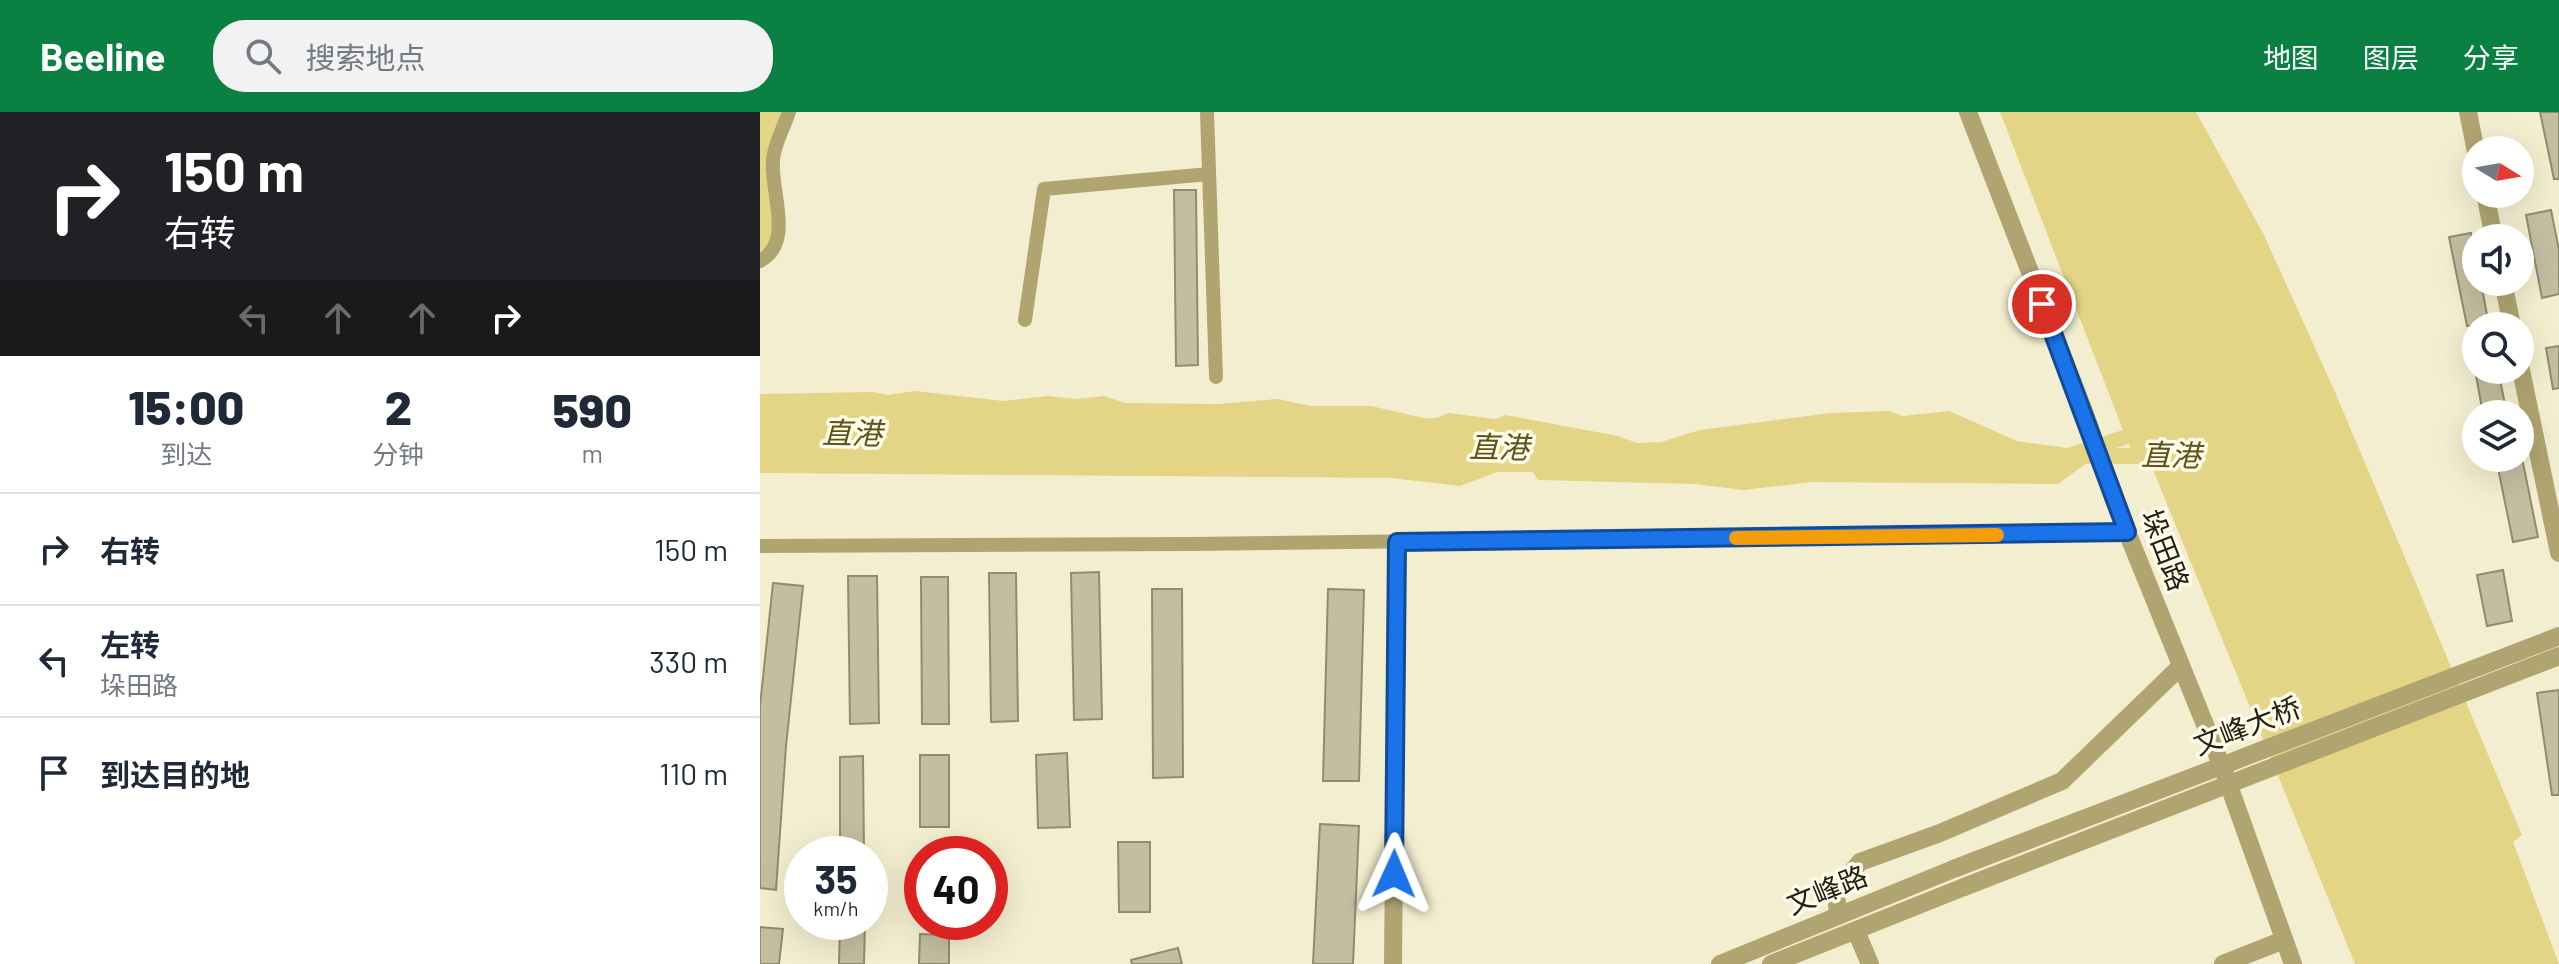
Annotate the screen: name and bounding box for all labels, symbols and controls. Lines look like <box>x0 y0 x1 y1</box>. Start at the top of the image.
search box <box>213 20 773 92</box>
text: Beeline <box>40 33 165 79</box>
icon: search <box>241 34 285 78</box>
text: 搜索地点 <box>305 39 425 75</box>
text: 地图 <box>2263 40 2319 74</box>
text: 图层 <box>2363 40 2419 74</box>
text: 分享 <box>2463 40 2519 74</box>
text: 150 m <box>164 136 304 203</box>
north arrow <box>2462 136 2534 208</box>
map controls <box>2462 136 2534 472</box>
icon: right <box>32 144 136 248</box>
text: 右转 <box>164 210 236 253</box>
button: sound <box>2462 224 2534 296</box>
pin <box>2008 270 2076 338</box>
icon: arrive <box>2020 282 2064 326</box>
icon: left <box>232 296 276 340</box>
icon: ahead <box>316 296 360 340</box>
icon: ahead <box>400 296 444 340</box>
icon: right <box>484 296 528 340</box>
button: search <box>2462 312 2534 384</box>
text: 15:00 <box>128 377 244 435</box>
text: 2 <box>385 377 412 435</box>
text: 590 <box>553 380 632 438</box>
button: layers <box>2462 400 2534 472</box>
water label: 直港 <box>822 413 886 451</box>
water label: 直港 <box>1469 427 1533 465</box>
water label: 直港 <box>2141 435 2205 473</box>
text: m <box>581 437 603 468</box>
text: 到达 <box>160 438 212 469</box>
text: 分钟 <box>372 438 424 469</box>
street label: 垛田路 <box>2135 504 2197 595</box>
icon: right <box>32 527 76 571</box>
text: 150 m <box>654 531 728 567</box>
text: 右转 <box>100 532 160 568</box>
text: 左转 <box>100 626 160 662</box>
icon: left <box>32 639 76 683</box>
text: 330 m <box>649 643 728 679</box>
text: 垛田路 <box>100 669 178 700</box>
street label: 文峰大桥 <box>2188 689 2305 761</box>
icon: arrive <box>32 751 76 795</box>
text: 110 m <box>659 755 728 791</box>
text: 到达目的地 <box>100 756 250 792</box>
position arrow <box>1352 832 1436 916</box>
speed limit sign: 40 <box>904 836 1008 940</box>
text: 35 <box>814 854 858 902</box>
street label: 文峰路 <box>1781 858 1872 921</box>
text: km/h <box>813 896 859 920</box>

